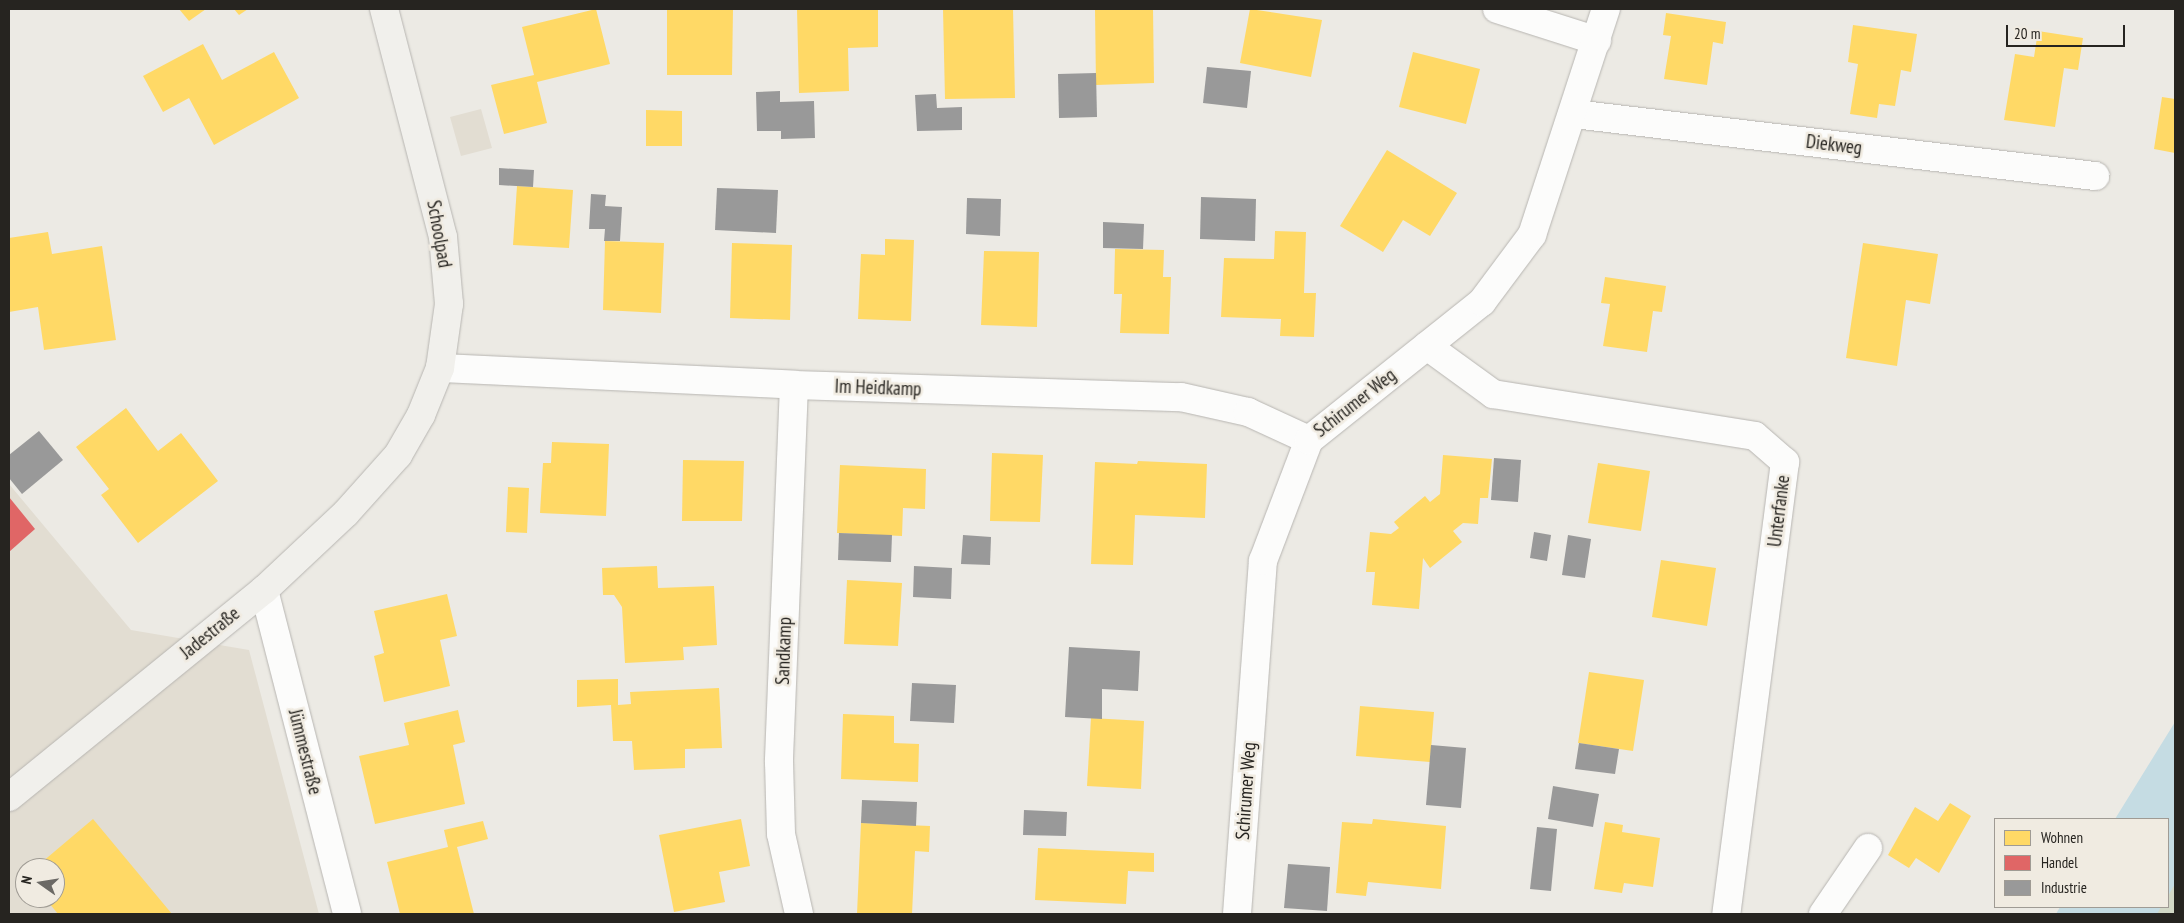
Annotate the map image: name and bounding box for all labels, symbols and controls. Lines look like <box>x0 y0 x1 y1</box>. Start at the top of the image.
scale bar <box>2009 15 2128 47</box>
text: 20 m <box>2014 24 2040 43</box>
street label: Diekweg <box>1805 130 1863 160</box>
street label: Schoolpad <box>422 198 456 270</box>
street label: Schirumer Weg <box>1309 364 1401 442</box>
street label: Im Heidkamp <box>834 375 922 401</box>
street label: Unterfanke <box>1763 474 1795 548</box>
street label: Jadestraße <box>176 602 244 664</box>
street label: Sandkamp <box>771 617 797 685</box>
street label: Jümmestraße <box>283 707 327 797</box>
street label: Schirumer Weg <box>1231 741 1261 841</box>
legend <box>1994 818 2169 908</box>
text: Wohnen <box>2041 828 2083 847</box>
text: Handel <box>2041 853 2078 872</box>
north arrow <box>15 858 65 908</box>
text: N <box>17 874 36 886</box>
text: Industrie <box>2041 878 2087 897</box>

